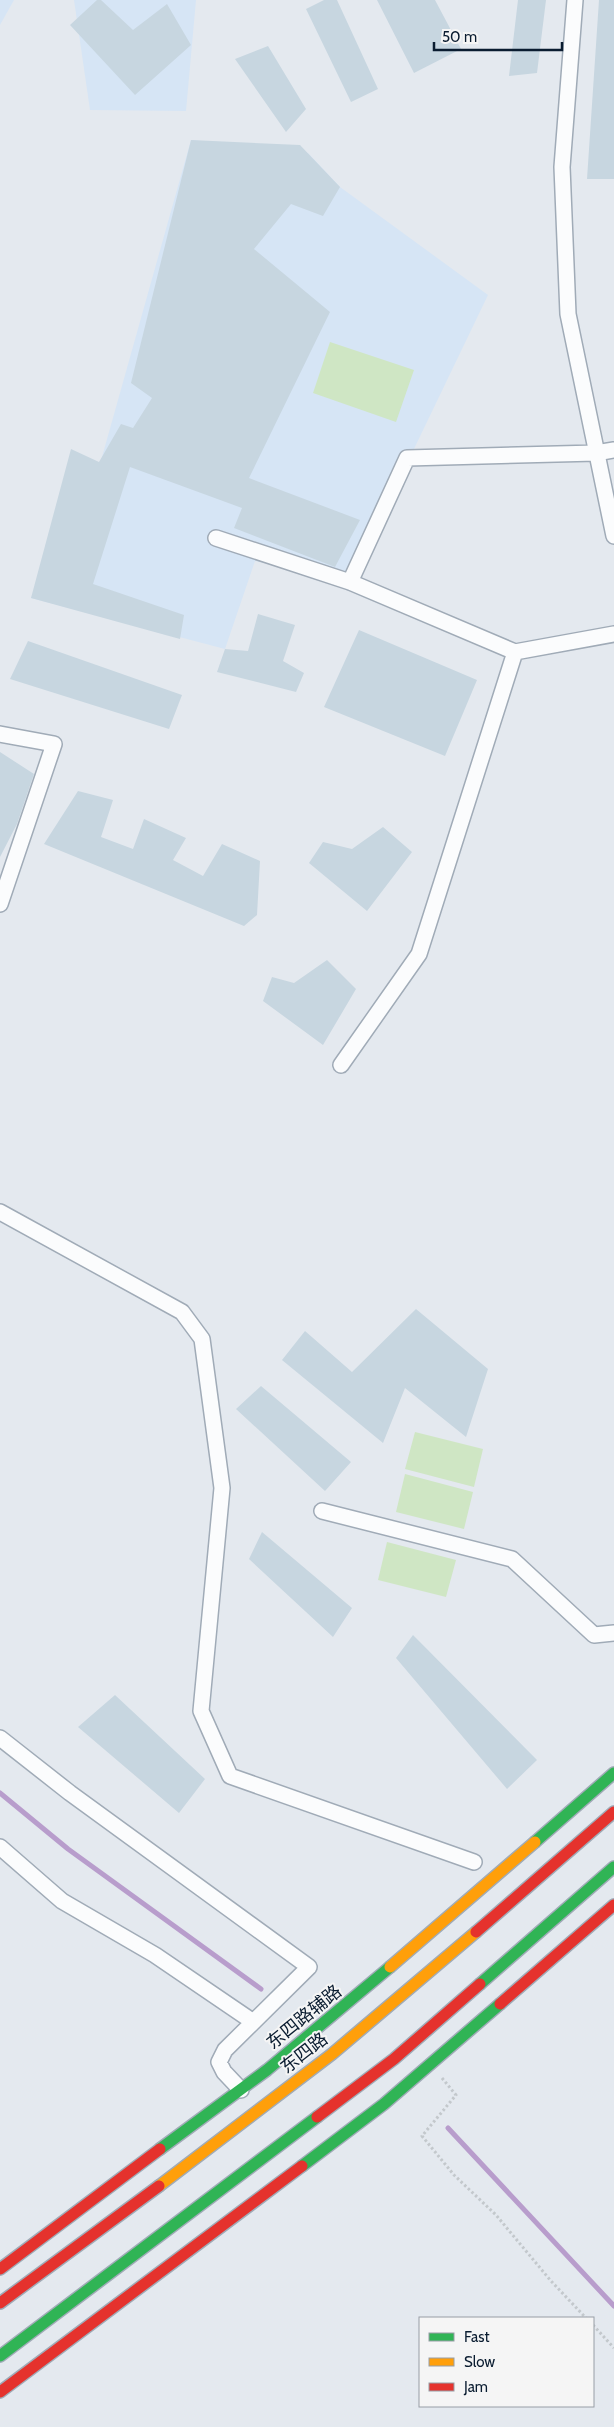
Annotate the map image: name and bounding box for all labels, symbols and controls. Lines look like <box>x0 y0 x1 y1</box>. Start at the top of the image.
scale bar <box>434 20 562 52</box>
text: 50 m <box>442 28 477 46</box>
street label: 东四路辅路 <box>262 1980 346 2054</box>
street label: 东四路 <box>276 2028 332 2078</box>
legend <box>419 2317 594 2407</box>
text: Fast <box>464 2328 489 2346</box>
text: Slow <box>464 2353 495 2371</box>
text: Jam <box>463 2378 488 2396</box>

